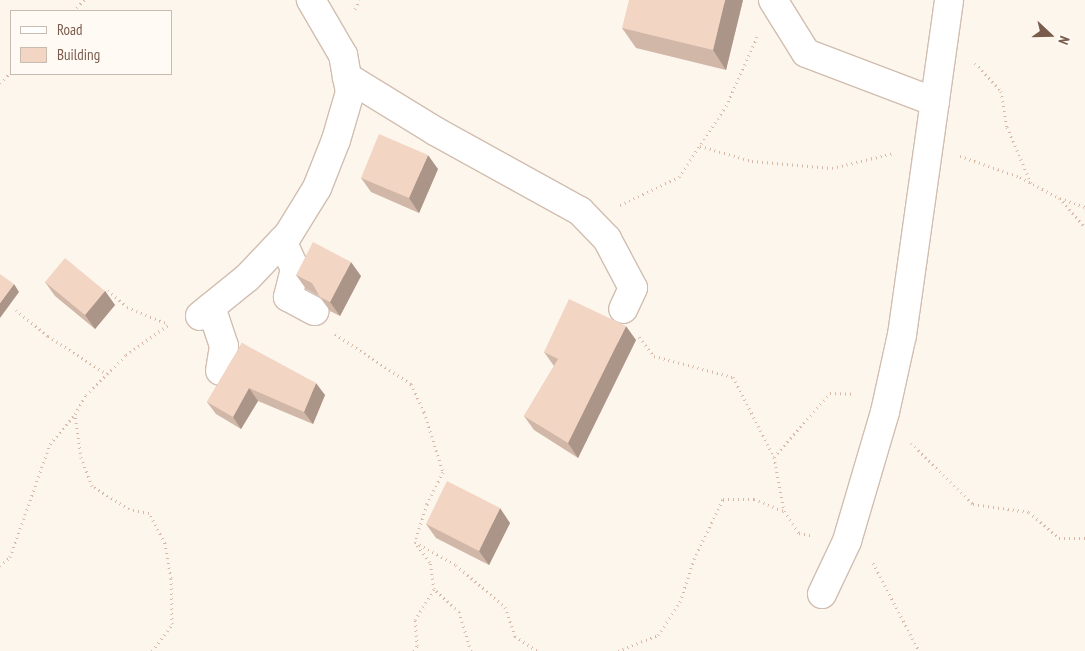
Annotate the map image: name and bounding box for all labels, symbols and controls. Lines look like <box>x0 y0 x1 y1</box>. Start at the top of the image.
legend <box>10 10 172 75</box>
north arrow <box>1025 10 1075 60</box>
text: Road <box>57 20 83 39</box>
text: N <box>1054 34 1074 47</box>
text: Building <box>57 45 100 64</box>

